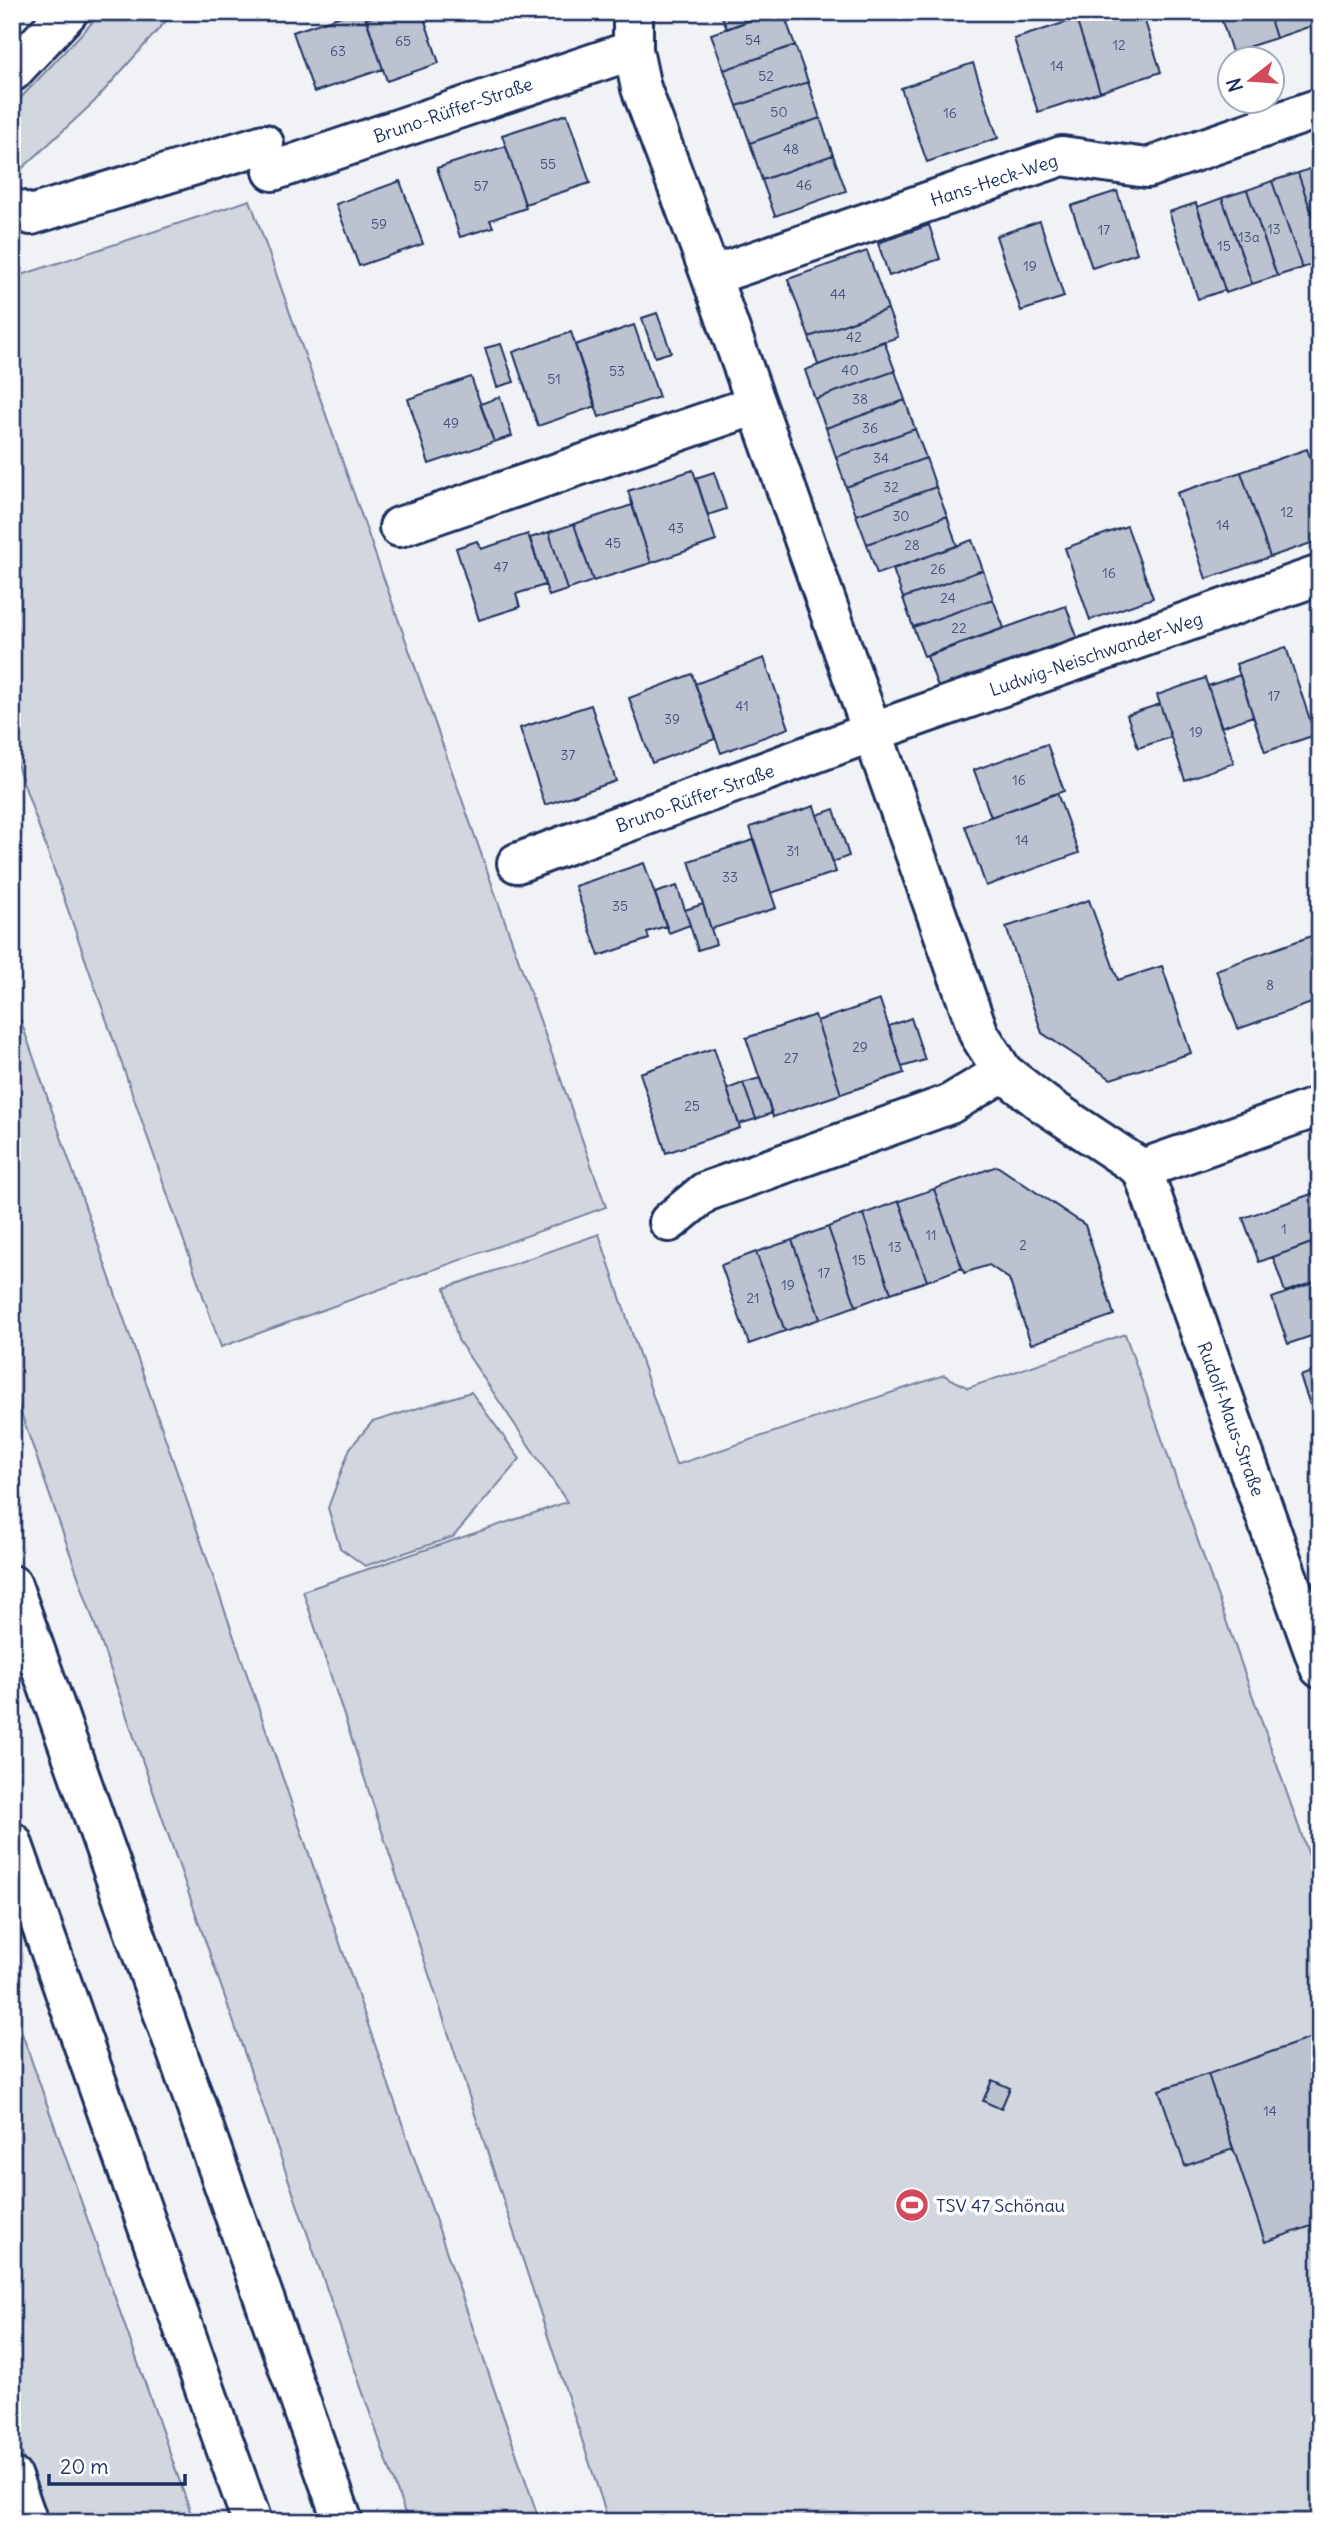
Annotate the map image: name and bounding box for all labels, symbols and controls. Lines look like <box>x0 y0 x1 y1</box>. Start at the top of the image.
house number: 54 <box>745 31 761 49</box>
house number: 65 <box>395 32 411 50</box>
house number: 12 <box>1112 36 1126 54</box>
house number: 63 <box>330 42 346 60</box>
north arrow <box>1216 46 1286 116</box>
house number: 14 <box>1050 57 1064 75</box>
house number: 52 <box>758 67 774 85</box>
street label: Bruno-Rüffer-Straße <box>370 72 536 148</box>
text: N <box>1221 75 1248 95</box>
house number: 50 <box>770 103 788 121</box>
house number: 16 <box>943 104 957 122</box>
house number: 48 <box>783 140 799 158</box>
street label: Hans-Heck-Weg <box>927 149 1061 211</box>
house number: 55 <box>540 155 556 173</box>
house number: 46 <box>796 176 812 194</box>
house number: 57 <box>474 177 489 195</box>
house number: 59 <box>371 215 387 233</box>
house number: 13 <box>1267 220 1281 238</box>
house number: 17 <box>1098 221 1110 239</box>
house number: 13a <box>1238 228 1260 246</box>
house number: 15 <box>1217 237 1231 255</box>
house number: 19 <box>1023 257 1037 275</box>
house number: 44 <box>830 285 846 303</box>
house number: 42 <box>846 328 862 346</box>
house number: 40 <box>841 361 859 379</box>
house number: 53 <box>609 362 625 380</box>
house number: 51 <box>547 370 561 388</box>
house number: 38 <box>852 390 868 408</box>
house number: 49 <box>443 414 459 432</box>
house number: 36 <box>862 419 878 437</box>
house number: 34 <box>873 449 889 467</box>
house number: 32 <box>883 478 899 496</box>
house number: 12 <box>1280 503 1294 521</box>
house number: 30 <box>892 507 910 525</box>
house number: 14 <box>1216 516 1230 534</box>
house number: 43 <box>668 519 684 537</box>
house number: 45 <box>605 534 621 552</box>
house number: 28 <box>904 536 920 554</box>
house number: 47 <box>494 558 509 576</box>
house number: 26 <box>930 560 946 578</box>
house number: 16 <box>1102 564 1116 582</box>
house number: 24 <box>940 589 956 607</box>
street label: Ludwig-Neischwander-Weg <box>986 607 1206 701</box>
house number: 22 <box>951 619 967 637</box>
house number: 17 <box>1268 687 1280 705</box>
house number: 41 <box>735 697 749 715</box>
house number: 39 <box>664 710 680 728</box>
house number: 19 <box>1189 723 1203 741</box>
house number: 37 <box>561 746 576 764</box>
street label: Bruno-Rüffer-Straße <box>613 759 777 837</box>
house number: 16 <box>1012 771 1026 789</box>
house number: 14 <box>1015 831 1029 849</box>
house number: 31 <box>786 842 800 860</box>
house number: 33 <box>722 868 738 886</box>
house number: 35 <box>612 897 628 915</box>
house number: 8 <box>1266 976 1274 994</box>
house number: 29 <box>852 1038 868 1056</box>
house number: 27 <box>784 1049 798 1067</box>
house number: 25 <box>684 1097 700 1115</box>
house number: 1 <box>1281 1220 1287 1238</box>
house number: 11 <box>925 1226 937 1244</box>
house number: 2 <box>1019 1236 1027 1254</box>
house number: 13 <box>888 1238 902 1256</box>
house number: 15 <box>852 1251 866 1269</box>
house number: 17 <box>818 1264 830 1282</box>
house number: 19 <box>781 1276 795 1294</box>
house number: 21 <box>746 1289 760 1307</box>
street label: Rudolf-Maus-Straße <box>1192 1339 1270 1499</box>
house number: 14 <box>1263 2102 1277 2120</box>
sports icon: TSV 47 Schönau <box>893 2186 931 2224</box>
place label: TSV 47 Schönau <box>936 2194 1065 2217</box>
scale bar <box>49 2443 186 2487</box>
text: 20 m <box>60 2453 109 2480</box>

